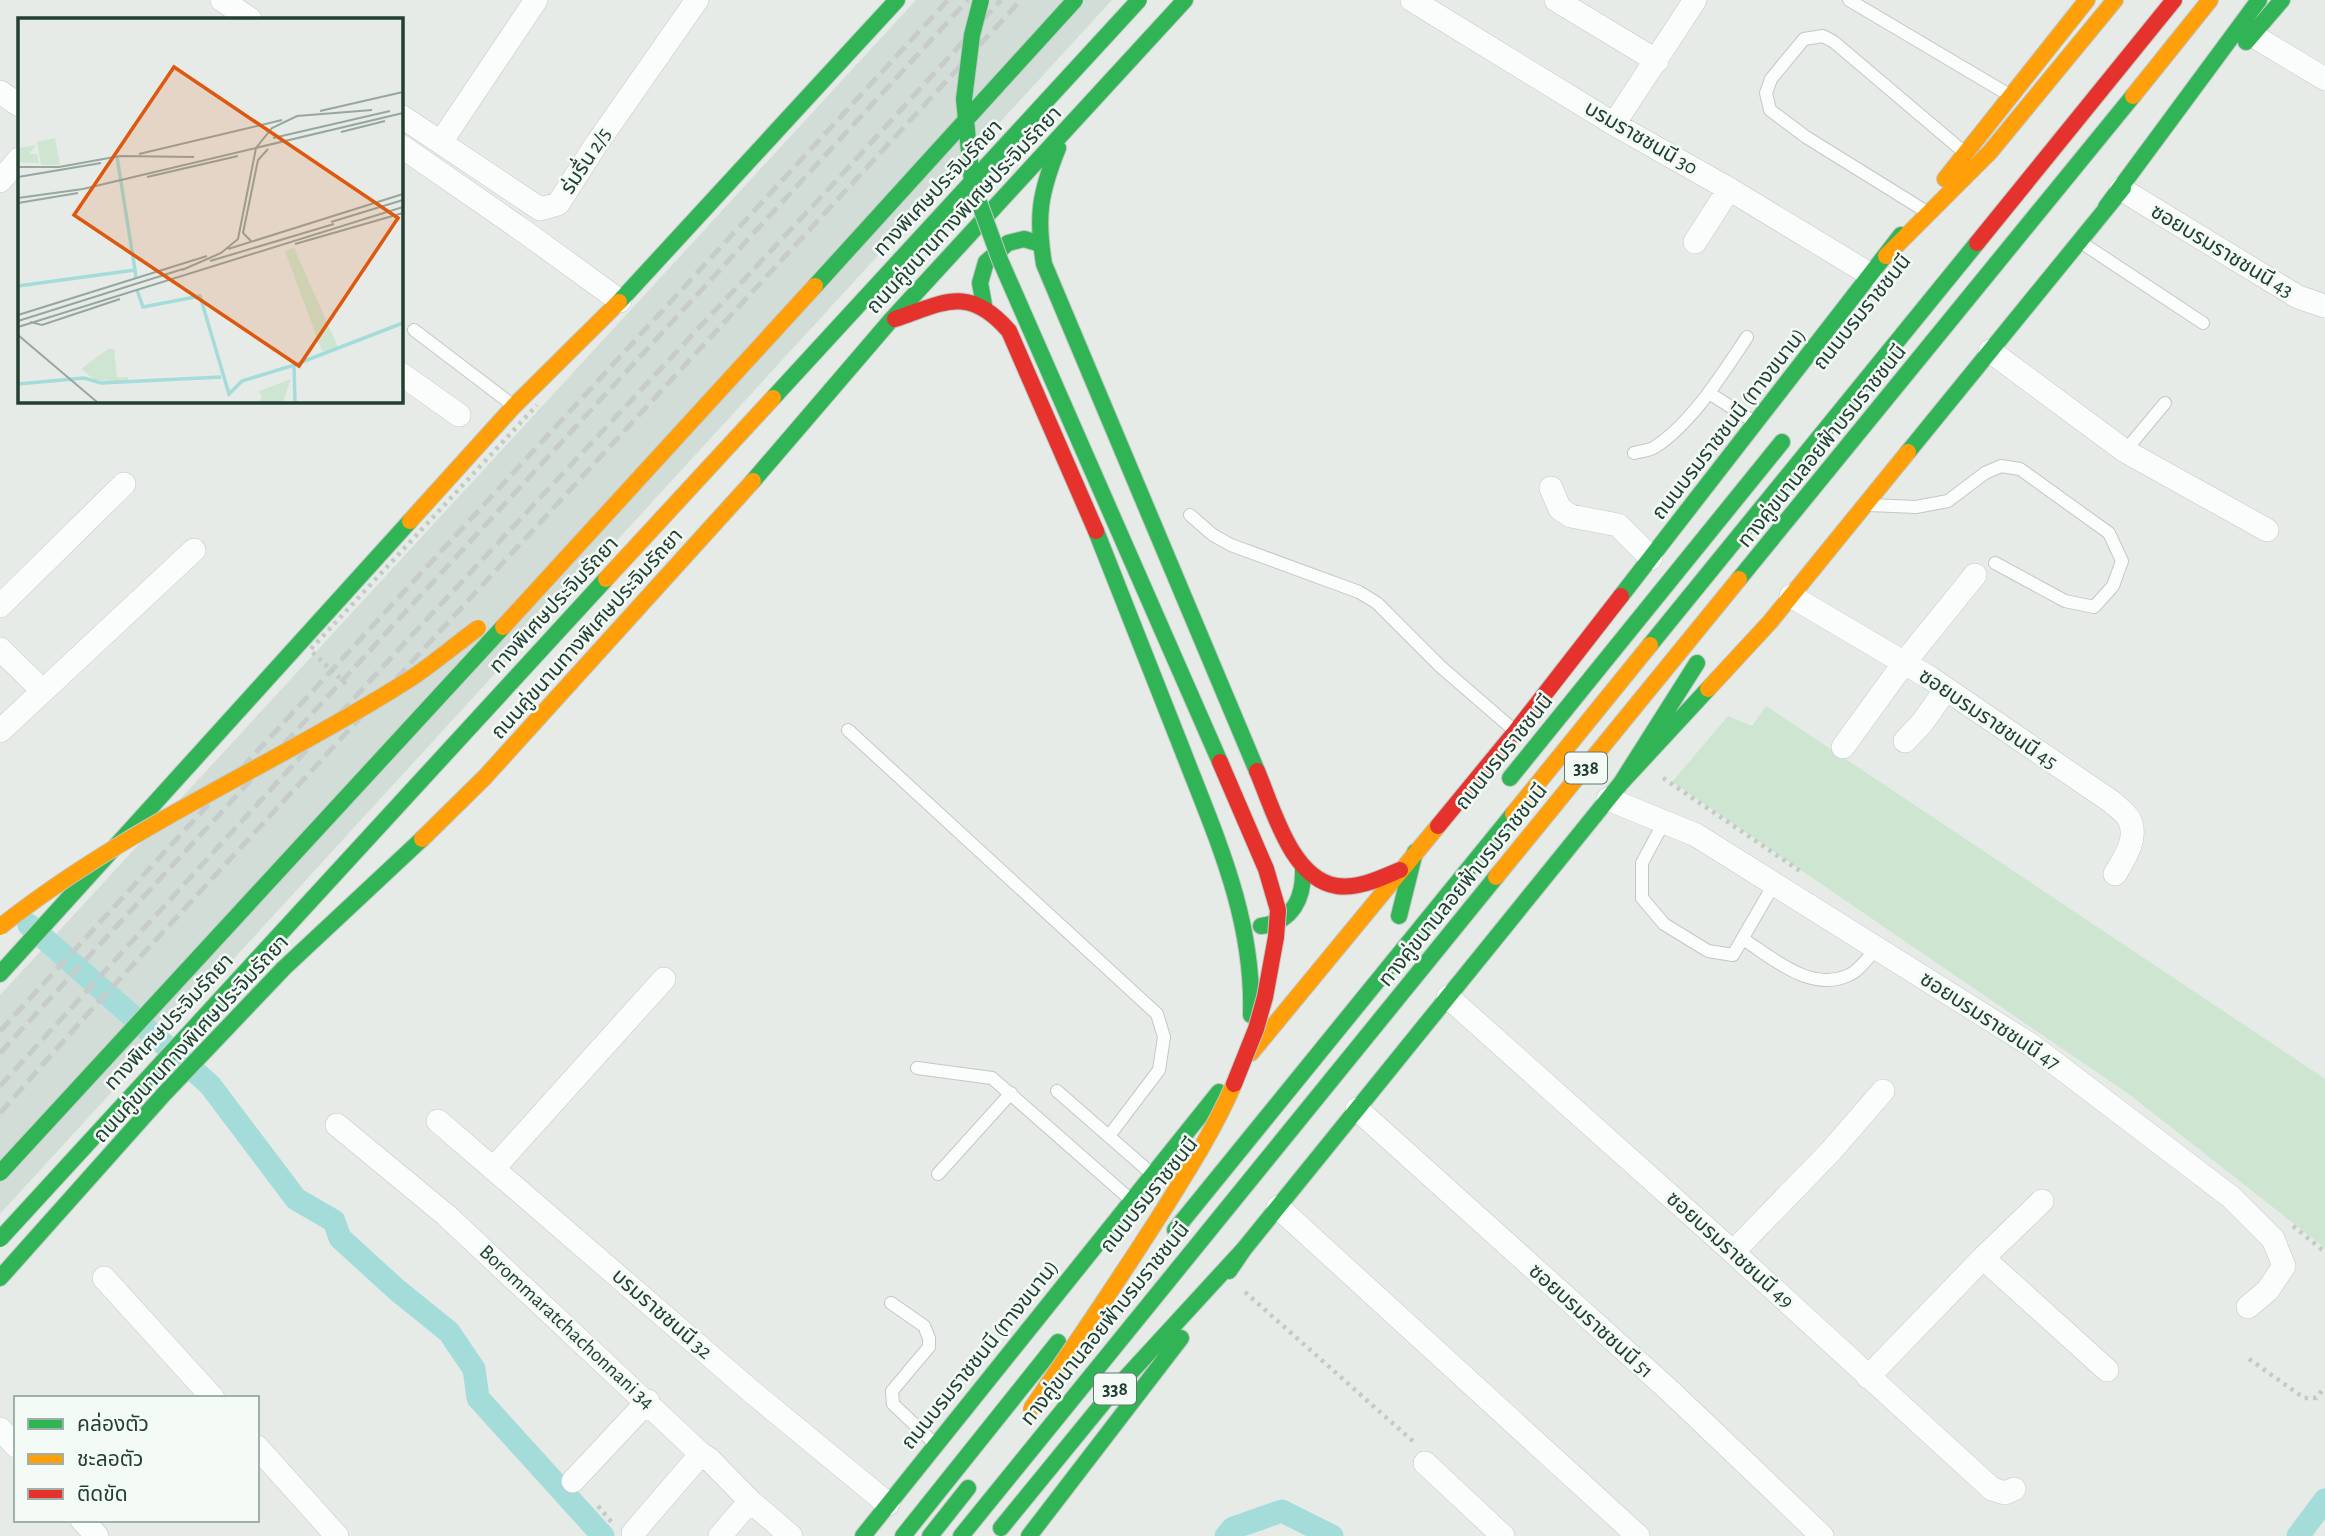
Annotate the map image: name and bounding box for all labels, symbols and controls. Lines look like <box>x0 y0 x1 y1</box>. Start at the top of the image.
inset map <box>18 18 402 402</box>
street label: บรมราชชนนี 30 <box>1581 96 1702 179</box>
street label: ถนนคู่ขนานทางพิเศษประจิมรัถยา <box>861 101 1067 319</box>
street label: ทางพิเศษประจิมรัถยา <box>870 116 1006 260</box>
street label: ร่มรื่น 2/5 <box>553 121 615 198</box>
street label: ซอยบรมราชชนนี 43 <box>2147 199 2297 302</box>
street label: ถนนบรมราชชนนี <box>1808 250 1915 374</box>
street label: ถนนบรมราชชนนี (ทางขนาน) <box>1647 324 1810 523</box>
street label: ทางคู่ขนานลอยฟ้าบรมราชชนนี <box>1732 339 1912 553</box>
street label: ถนนคู่ขนานทางพิเศษประจิมรัถยา <box>486 524 688 744</box>
street label: ทางพิเศษประจิมรัถยา <box>486 533 622 677</box>
street label: ซอยบรมราชชนนี 45 <box>1915 664 2062 773</box>
street label: ถนนบรมราชชนนี <box>1450 690 1557 814</box>
road number: 338 <box>1565 752 1607 783</box>
street label: ทางคู่ขนานลอยฟ้าบรมราชชนนี <box>1373 778 1553 992</box>
street label: ถนนคู่ขนานทางพิเศษประจิมรัถยา <box>88 930 294 1148</box>
street label: ทางพิเศษประจิมรัถยา <box>101 950 237 1094</box>
street label: ซอยบรมราชชนนี 47 <box>1916 967 2064 1074</box>
street label: ถนนบรมราชชนนี <box>1095 1133 1202 1257</box>
street label: ซอยบรมราชชนนี 49 <box>1662 1187 1798 1312</box>
street label: ทางคู่ขนานลอยฟ้าบรมราชชนนี <box>1015 1217 1195 1431</box>
street label: Borommaratchachonnani 34 <box>476 1241 658 1413</box>
street label: ถนนบรมราชชนนี (ทางขนาน) <box>897 1256 1062 1453</box>
street label: ซอยบรมราชชนนี 51 <box>1525 1259 1658 1382</box>
street label: บรมราชชนนี 32 <box>608 1264 717 1363</box>
road number: 338 <box>1094 1373 1136 1404</box>
legend <box>14 1396 259 1522</box>
text: คล่องตัว <box>77 1412 149 1435</box>
text: ชะลอตัว <box>77 1449 143 1470</box>
text: ติดขัด <box>77 1484 128 1505</box>

